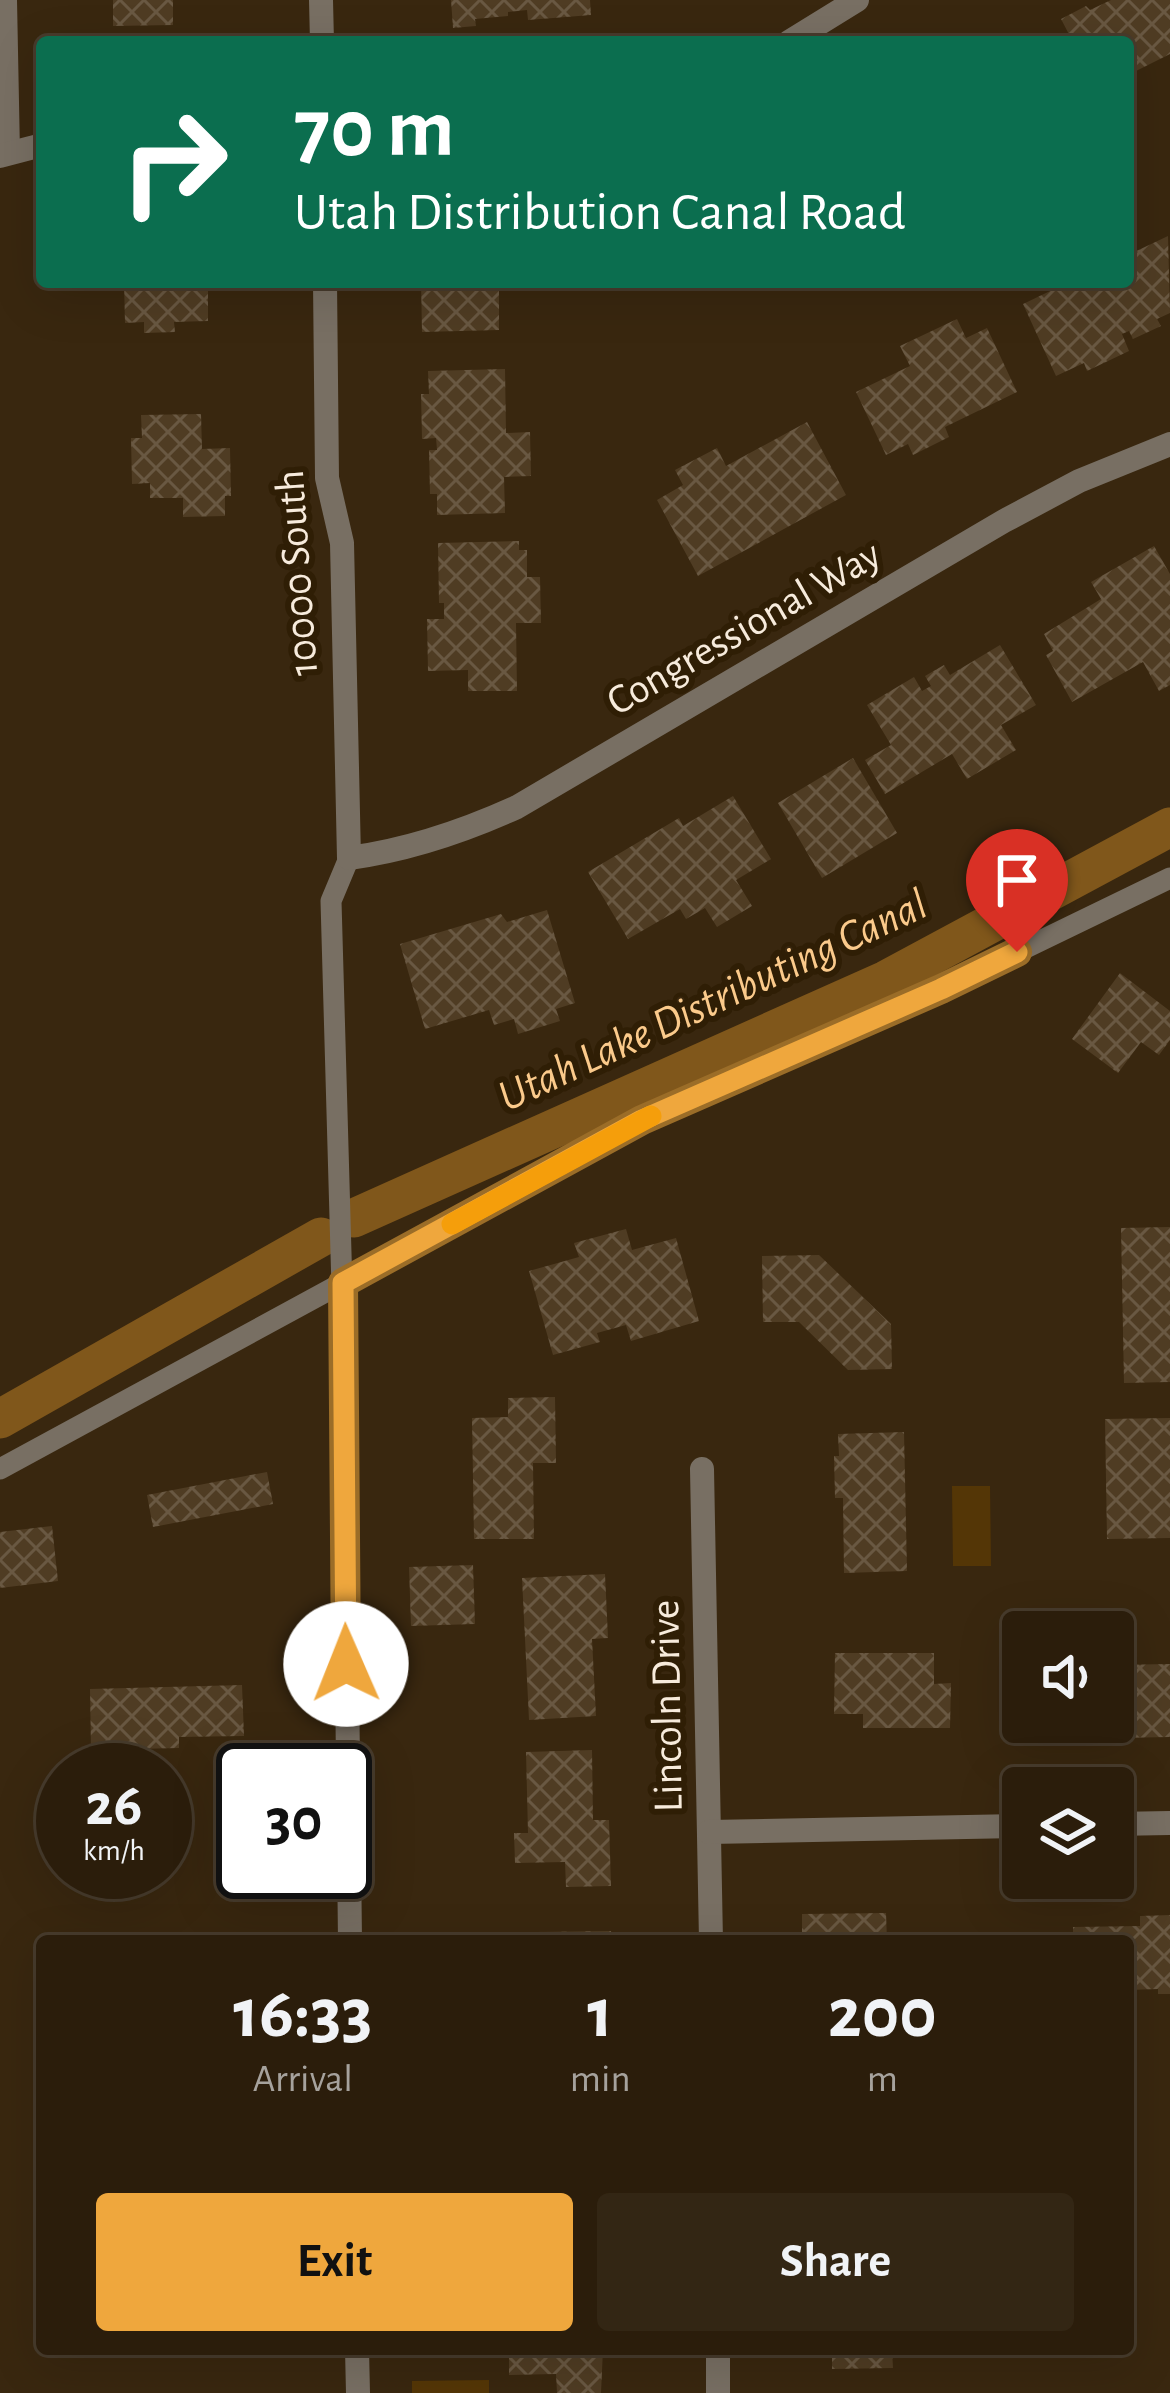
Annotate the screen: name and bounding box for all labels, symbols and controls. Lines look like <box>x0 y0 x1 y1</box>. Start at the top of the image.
icon: right <box>96 84 252 240</box>
text: 70 m <box>294 88 455 172</box>
text: Utah Distribution Canal Road <box>294 186 906 240</box>
street label: 10000 South <box>269 469 325 677</box>
street label: Congressional Way <box>600 533 888 723</box>
pin <box>966 829 1068 952</box>
icon: arrive <box>984 847 1050 913</box>
water label: Utah Lake Distributing Canal <box>492 882 934 1120</box>
street label: Lincoln Drive <box>644 1599 690 1813</box>
position arrow <box>283 1601 409 1727</box>
map controls <box>1002 1611 1134 1899</box>
button: sound <box>1002 1611 1134 1743</box>
speed limit sign: 30 <box>216 1743 372 1899</box>
button: layers <box>1002 1767 1134 1899</box>
text: 26 <box>85 1776 143 1836</box>
text: km/h <box>83 1836 145 1866</box>
text: 16:33 <box>233 1978 373 2050</box>
text: 1 <box>587 1978 613 2050</box>
text: 200 <box>828 1978 937 2050</box>
text: Arrival <box>253 2060 353 2099</box>
text: min <box>570 2060 631 2099</box>
text: m <box>867 2060 898 2099</box>
button: Exit <box>96 2193 573 2331</box>
button: Share <box>597 2193 1074 2331</box>

